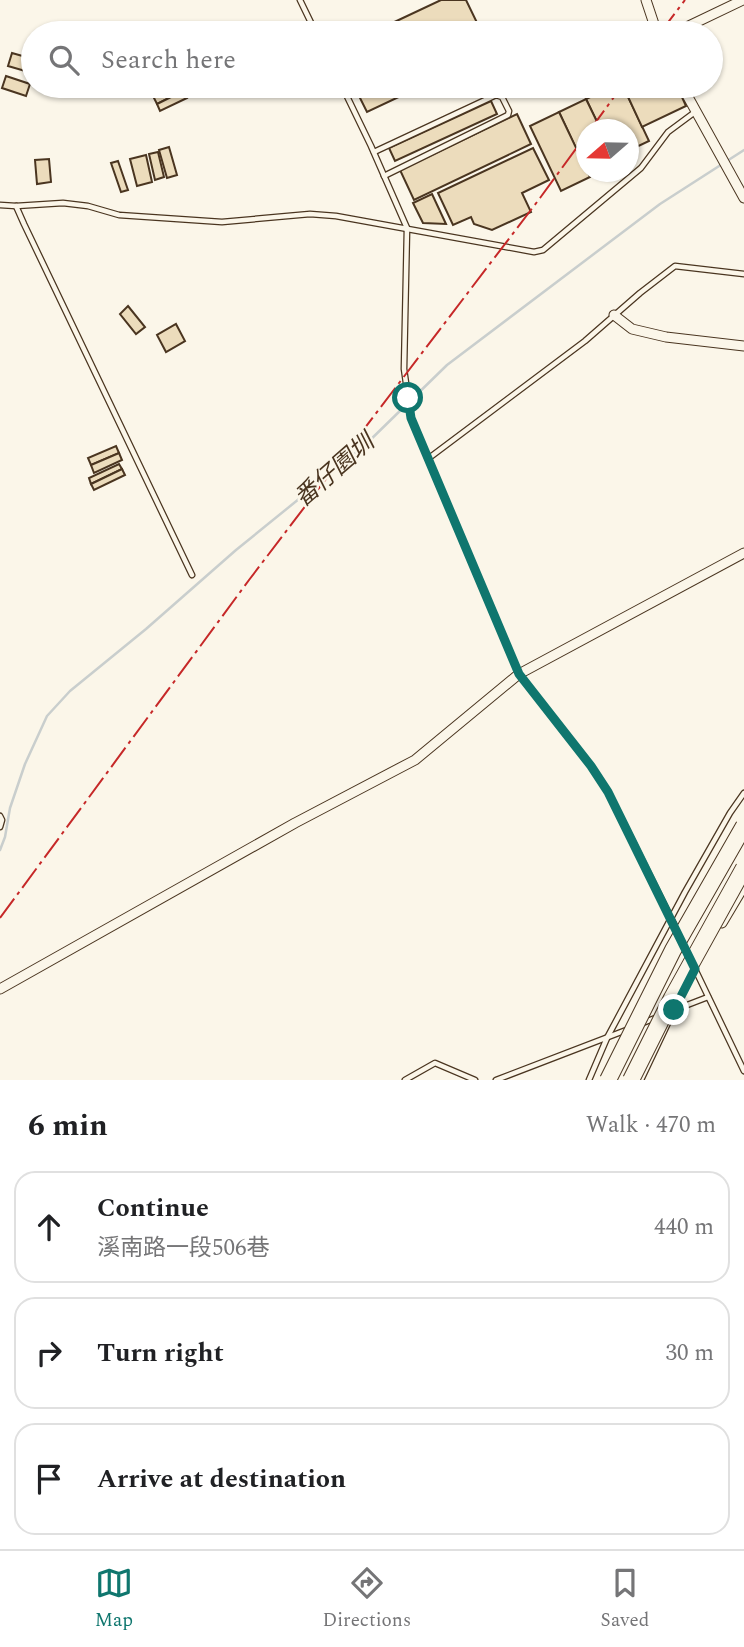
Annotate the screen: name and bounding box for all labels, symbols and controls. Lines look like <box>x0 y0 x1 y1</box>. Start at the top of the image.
search box <box>21 21 723 98</box>
text: Search here <box>101 40 236 80</box>
icon: search <box>45 41 83 79</box>
north arrow <box>576 119 639 182</box>
route start <box>392 382 423 413</box>
water label: 番仔園圳 <box>287 424 385 516</box>
route end <box>658 994 689 1025</box>
text: 6 min <box>28 1103 108 1149</box>
text: Walk · 470 m <box>586 1108 716 1143</box>
text: Continue <box>97 1188 209 1228</box>
icon: ahead <box>30 1208 68 1246</box>
text: 440 m <box>654 1210 714 1245</box>
text: 溪南路一段506巷 <box>97 1231 270 1266</box>
text: Turn right <box>97 1333 224 1373</box>
icon: right <box>30 1334 68 1372</box>
text: 30 m <box>665 1336 714 1371</box>
text: Arrive at destination <box>97 1459 346 1499</box>
icon: arrive <box>30 1460 68 1498</box>
tab: Map <box>95 1564 133 1635</box>
tab: Directions <box>322 1564 411 1635</box>
tab: Saved <box>601 1564 649 1635</box>

